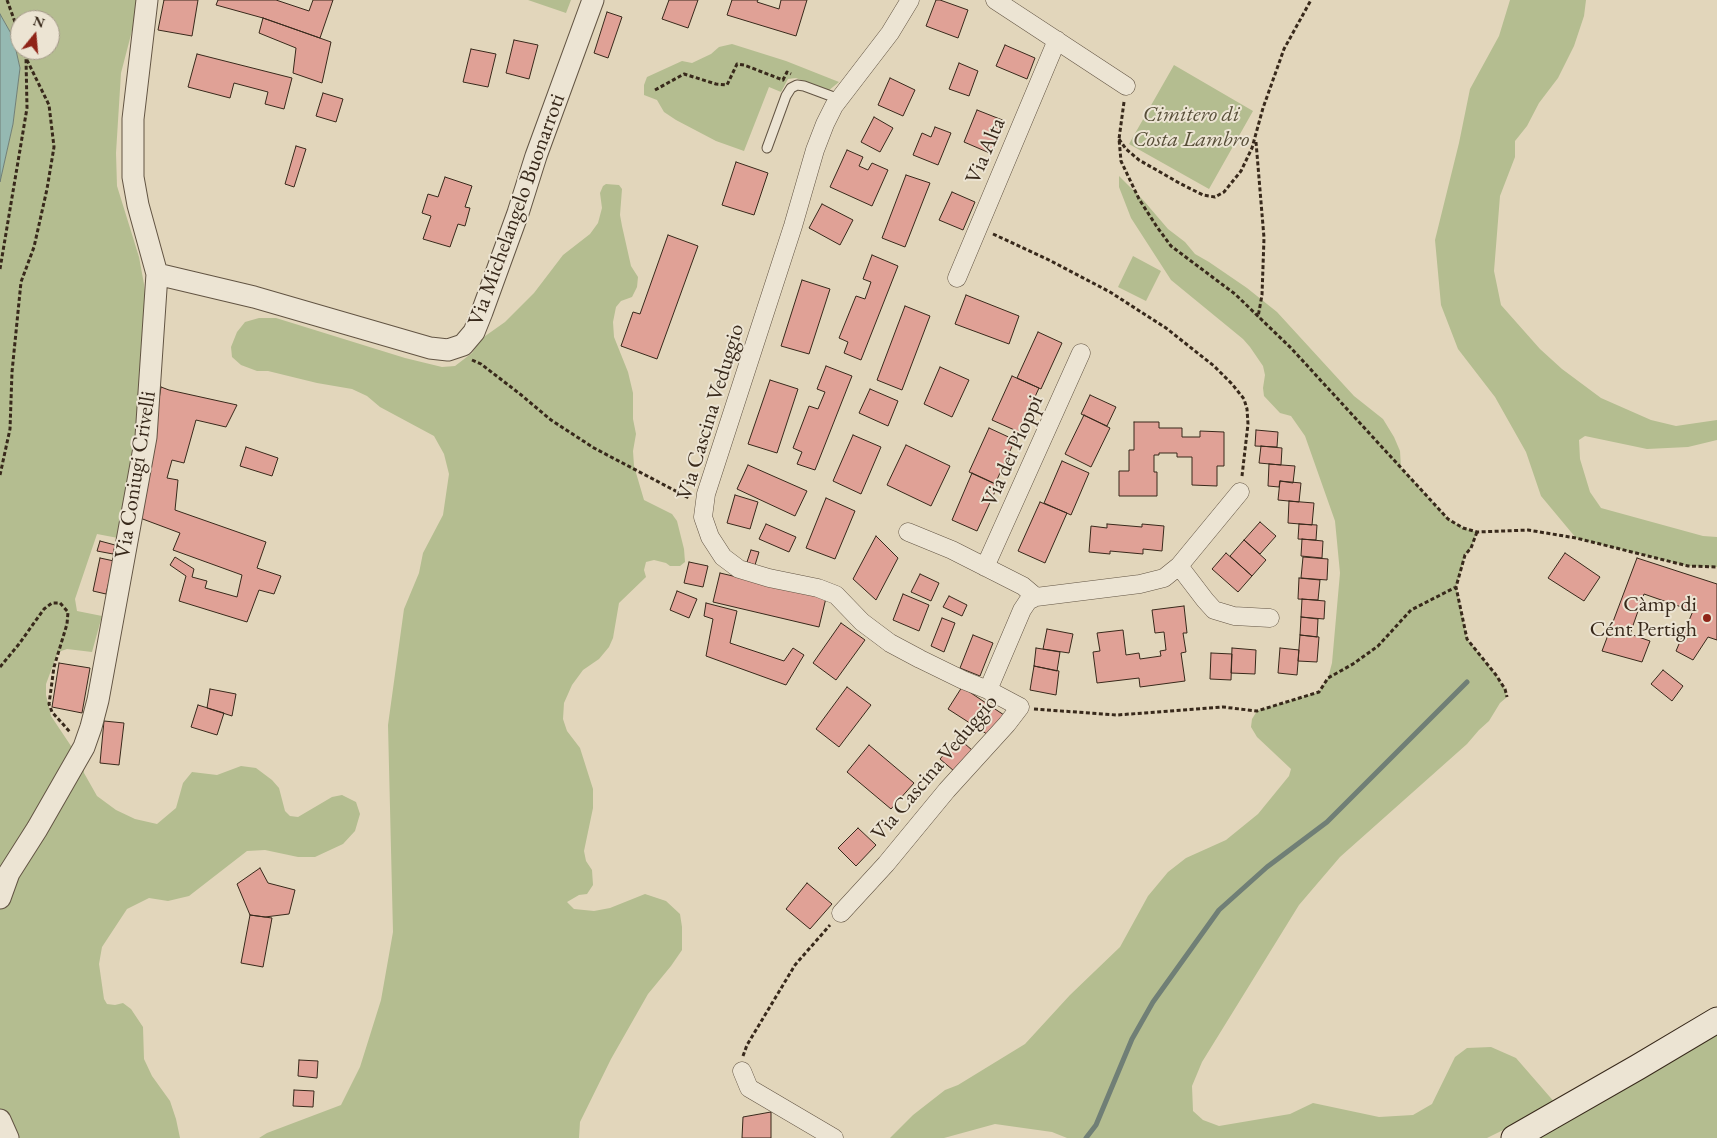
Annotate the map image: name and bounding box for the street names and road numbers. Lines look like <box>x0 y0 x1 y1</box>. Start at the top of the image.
street label: Via Michelangelo Buonarroti <box>463 90 571 330</box>
street label: Via Alta <box>960 114 1012 188</box>
street label: Via Cascina Veduggio <box>672 321 750 503</box>
street label: Via Coniugi Crivelli <box>110 389 162 561</box>
street label: Via dei Pioppi <box>977 391 1049 511</box>
street label: Via Cascina Veduggio <box>866 690 1004 846</box>

